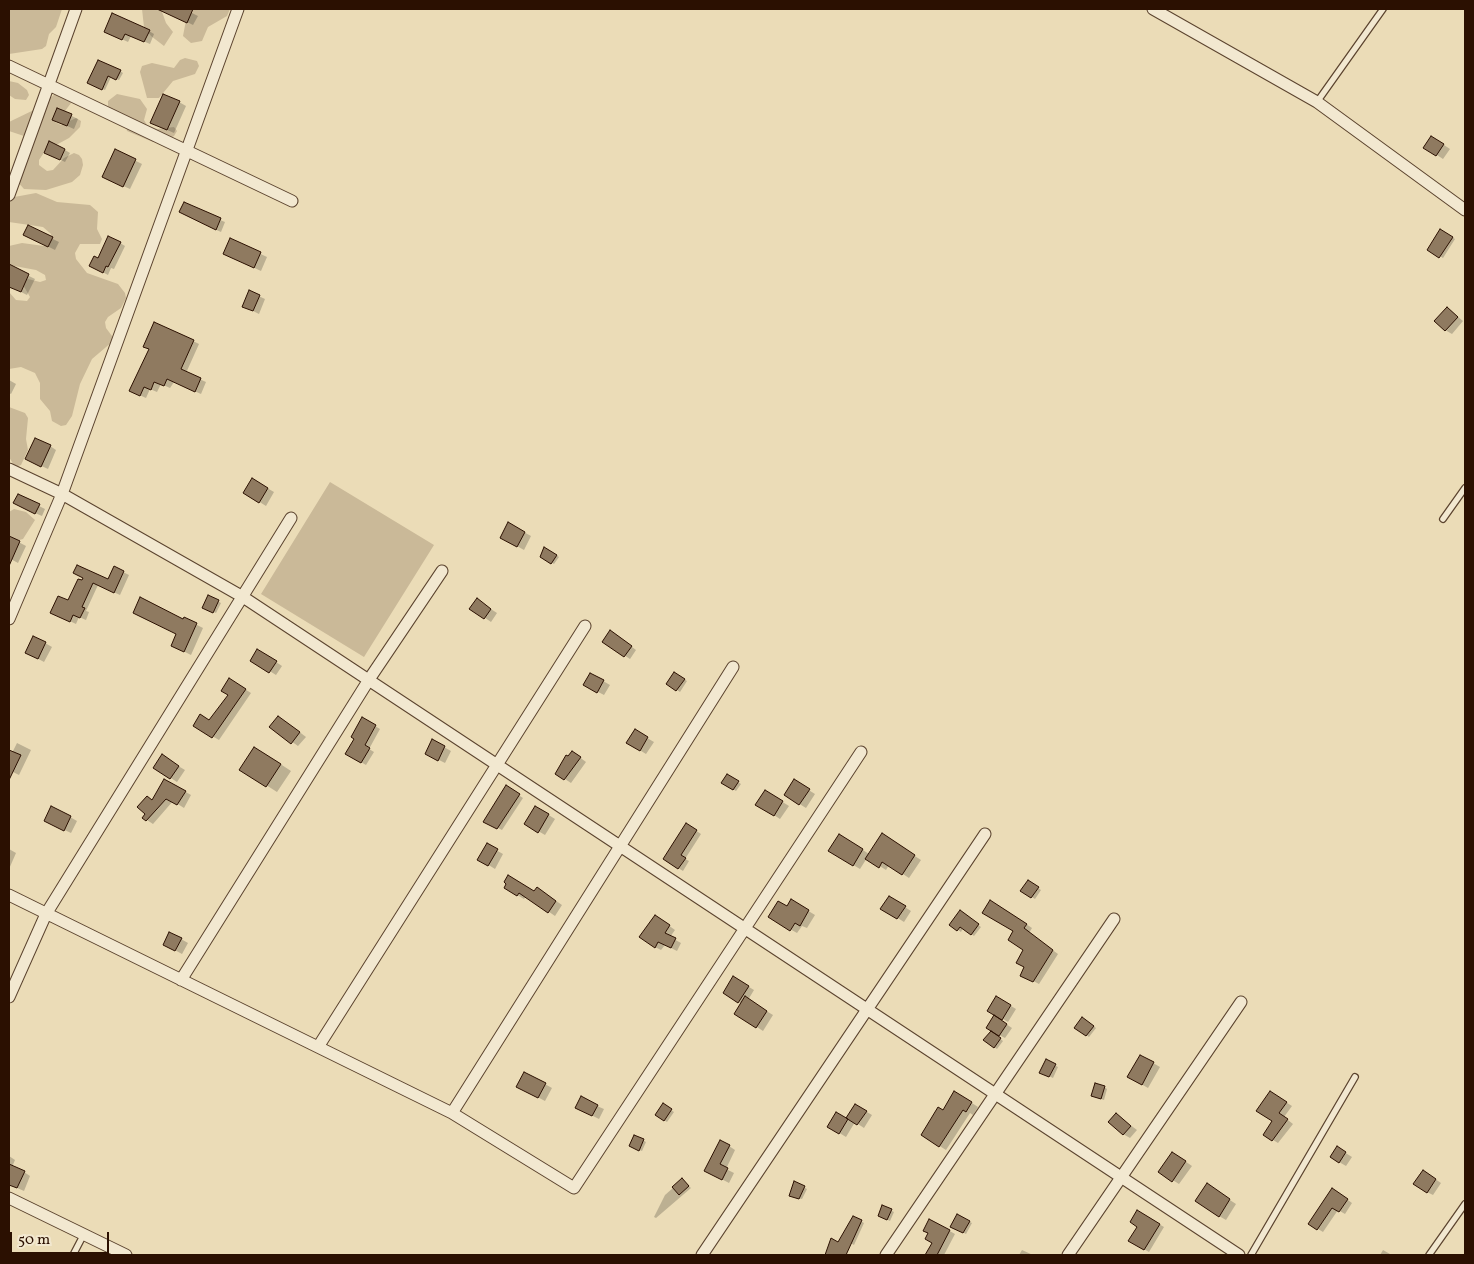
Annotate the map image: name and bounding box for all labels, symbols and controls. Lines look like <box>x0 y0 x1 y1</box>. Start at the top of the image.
scale bar <box>12 1222 111 1254</box>
text: 50 m <box>18 1230 50 1251</box>

